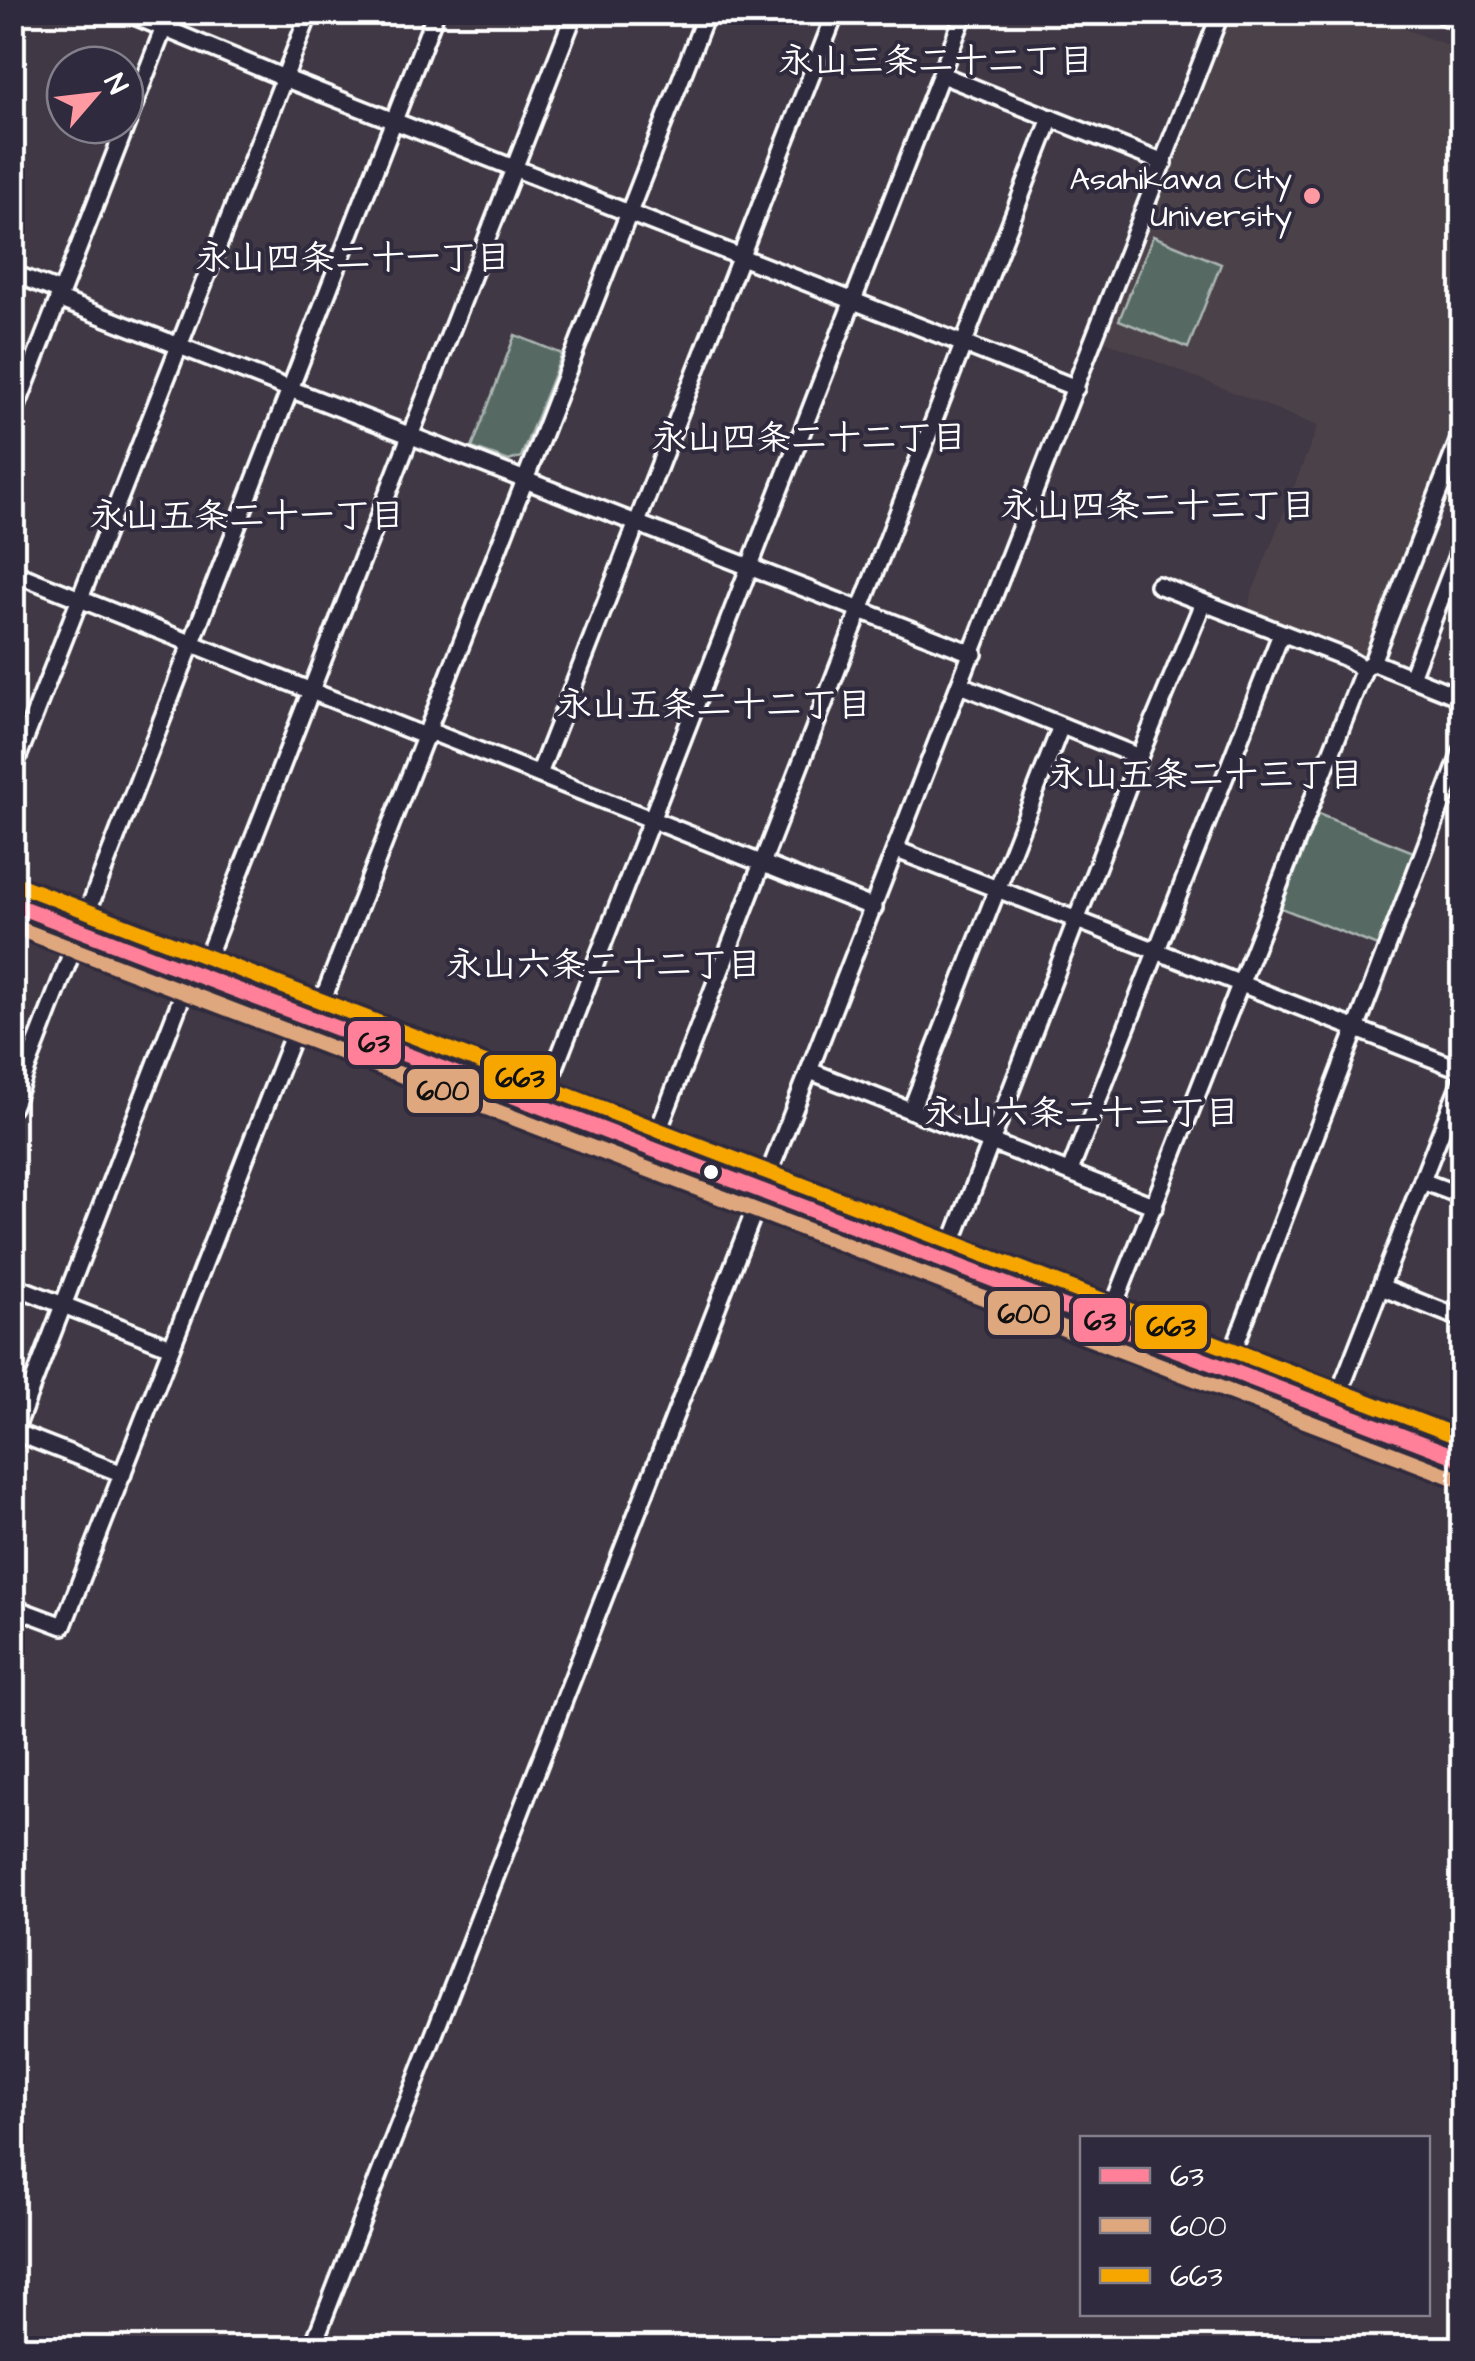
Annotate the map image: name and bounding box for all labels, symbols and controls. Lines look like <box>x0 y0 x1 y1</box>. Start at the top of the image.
district label: 永山三条二十二丁目 <box>778 37 1094 86</box>
north arrow <box>45 45 145 145</box>
text: N <box>94 67 137 101</box>
place label: Asahikawa City University <box>1070 157 1292 239</box>
marker: Asahikawa City University <box>1301 185 1323 207</box>
district label: 永山四条二十一丁目 <box>195 234 511 283</box>
district label: 永山四条二十二丁目 <box>651 414 967 463</box>
district label: 永山四条二十三丁目 <box>1000 482 1316 531</box>
district label: 永山五条二十一丁目 <box>89 492 405 541</box>
district label: 永山五条二十二丁目 <box>556 681 872 730</box>
district label: 永山五条二十三丁目 <box>1048 751 1364 800</box>
district label: 永山六条二十二丁目 <box>446 941 762 990</box>
line badge: 63 <box>346 1019 403 1067</box>
text: 63 <box>358 1024 391 1063</box>
line badge: 663 <box>482 1053 558 1101</box>
text: 663 <box>495 1059 545 1098</box>
line badge: 600 <box>405 1067 481 1115</box>
text: 600 <box>417 1072 470 1111</box>
district label: 永山六条二十三丁目 <box>924 1089 1240 1138</box>
unlabelled marker <box>701 1162 721 1182</box>
line badge: 600 <box>986 1289 1062 1337</box>
text: 600 <box>998 1295 1051 1334</box>
line badge: 63 <box>1071 1296 1128 1344</box>
text: 63 <box>1084 1302 1117 1341</box>
line badge: 663 <box>1133 1303 1209 1351</box>
text: 663 <box>1146 1308 1196 1347</box>
legend <box>1080 2136 1430 2316</box>
text: 63 <box>1170 2156 1204 2198</box>
text: 600 <box>1170 2206 1227 2248</box>
text: 663 <box>1170 2256 1223 2298</box>

